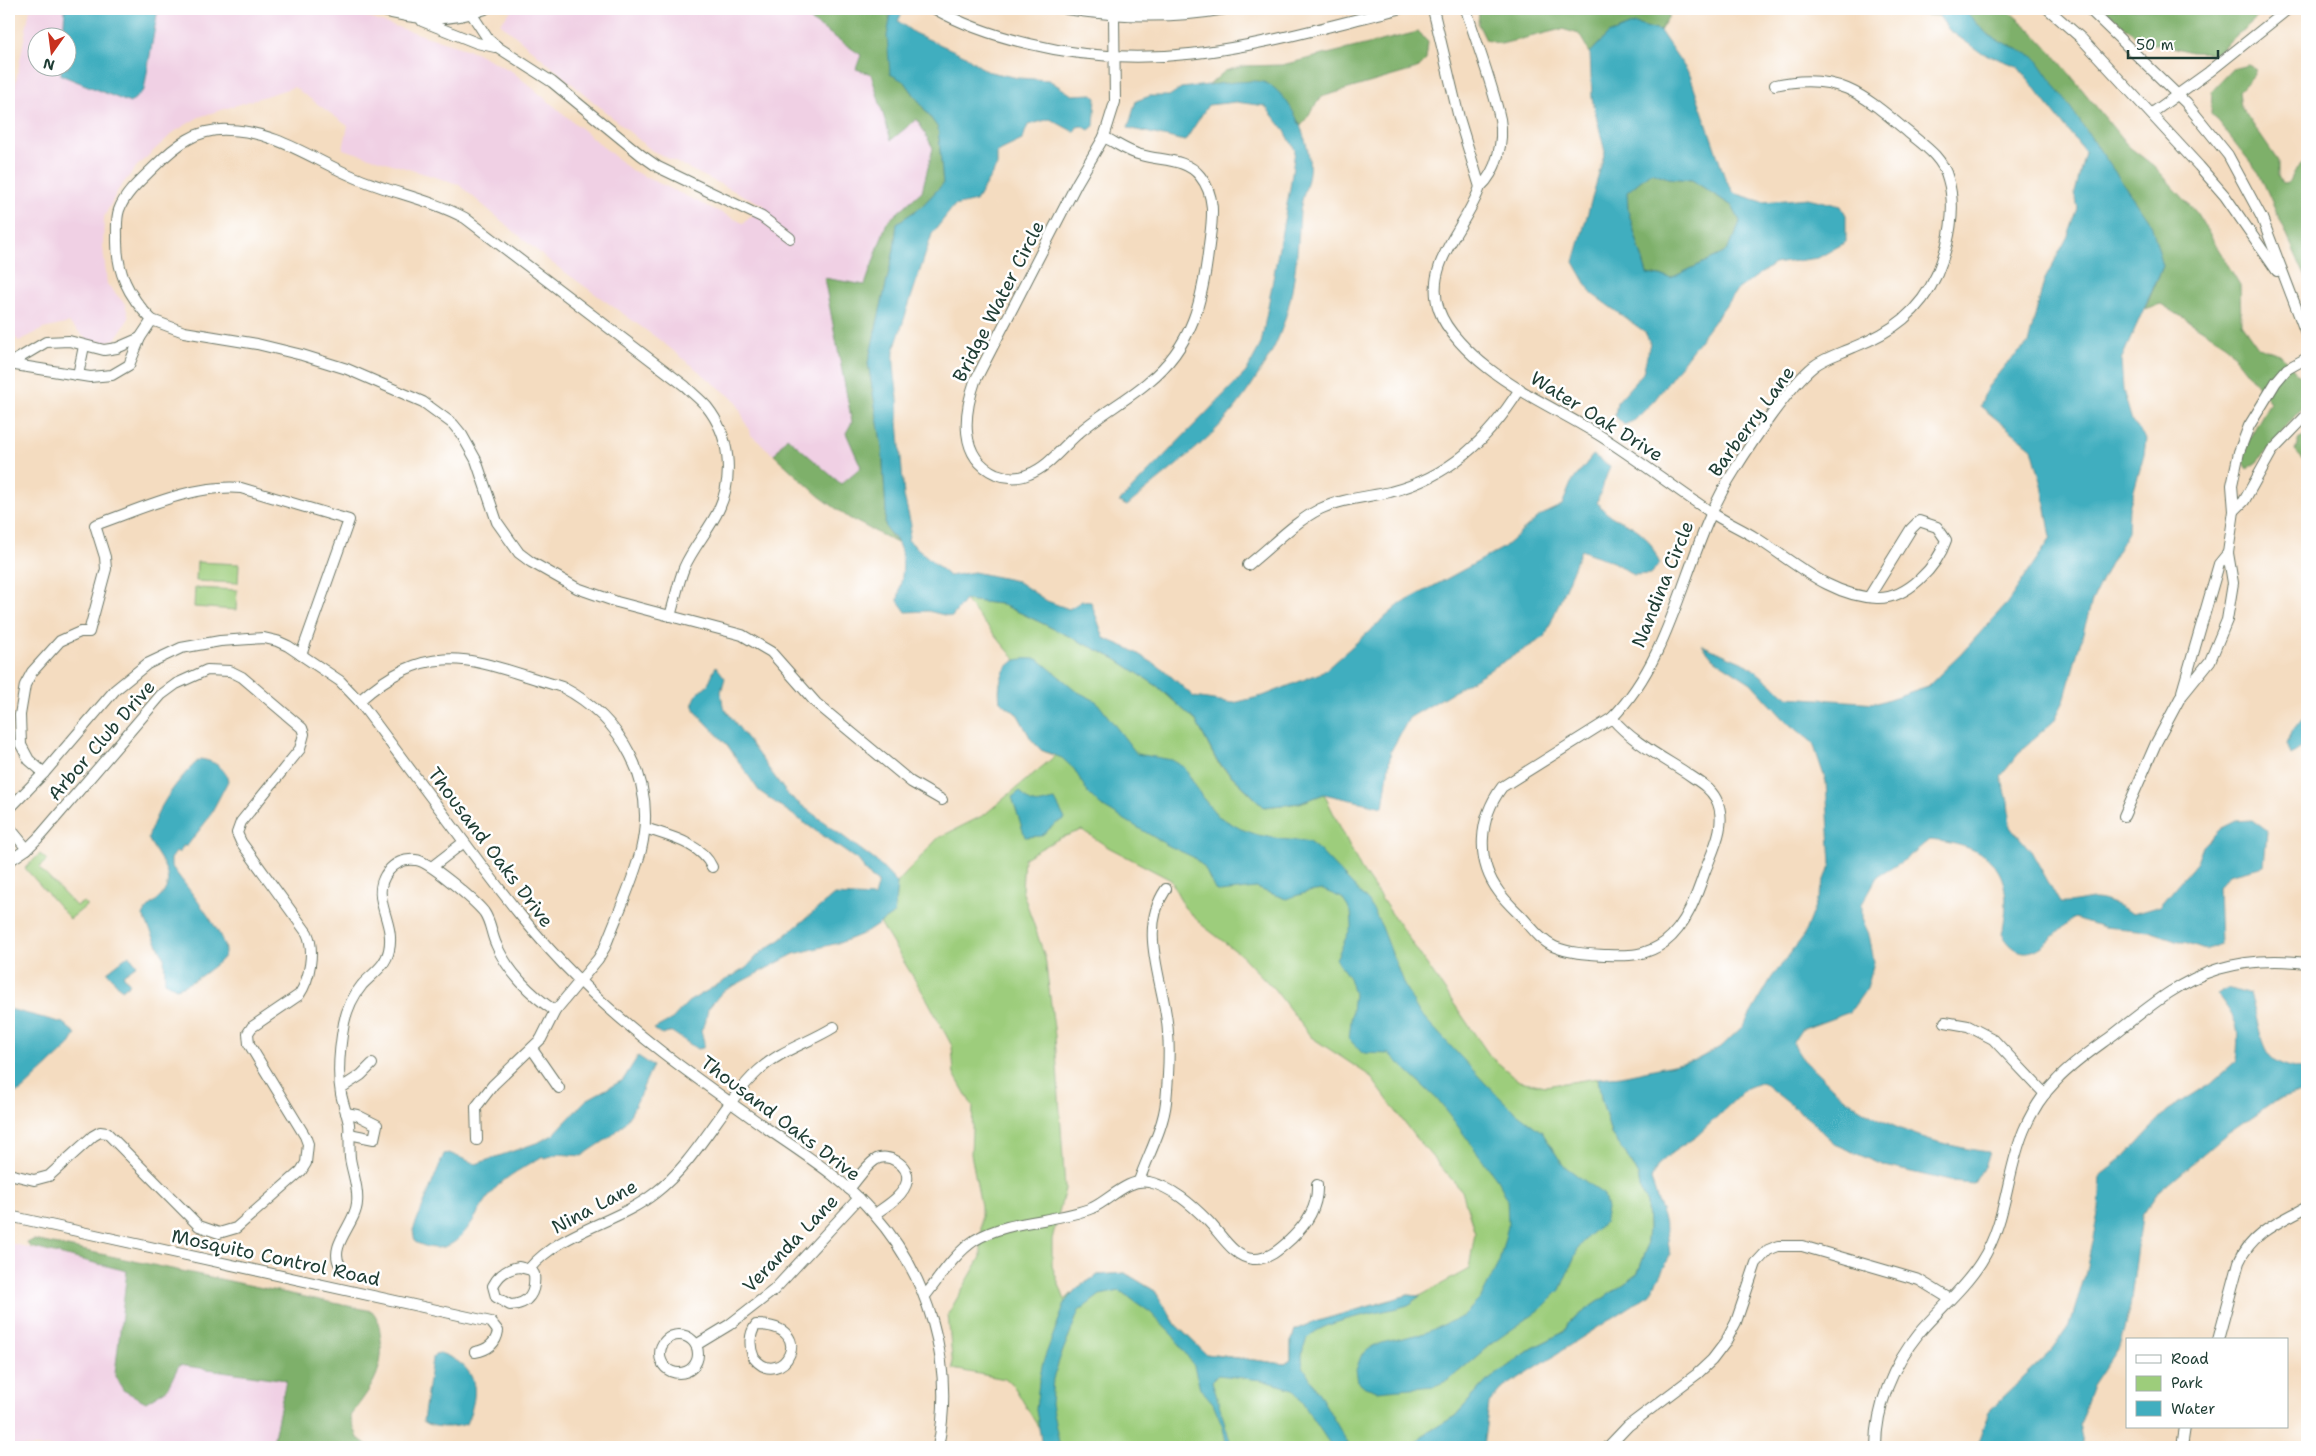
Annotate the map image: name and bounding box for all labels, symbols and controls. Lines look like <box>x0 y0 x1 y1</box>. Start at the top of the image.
north arrow <box>28 28 78 78</box>
scale bar <box>2128 28 2218 60</box>
text: 50 m <box>2136 35 2174 55</box>
text: N <box>41 55 56 75</box>
street label: Bridge Water Circle <box>947 216 1050 386</box>
street label: Barberry Lane <box>1703 361 1800 482</box>
street label: Water Oak Drive <box>1526 366 1668 467</box>
street label: Nandina Circle <box>1626 517 1699 651</box>
street label: Arbor Club Drive <box>42 675 161 806</box>
street label: Thousand Oaks Drive <box>422 762 559 932</box>
street label: Thousand Oaks Drive <box>696 1050 866 1187</box>
street label: Nina Lane <box>547 1173 641 1239</box>
street label: Veranda Lane <box>737 1189 844 1298</box>
street label: Mosquito Control Road <box>169 1223 383 1292</box>
legend <box>2126 1338 2288 1428</box>
text: Road <box>2171 1349 2209 1369</box>
text: Park <box>2171 1373 2203 1393</box>
text: Water <box>2171 1399 2215 1419</box>

